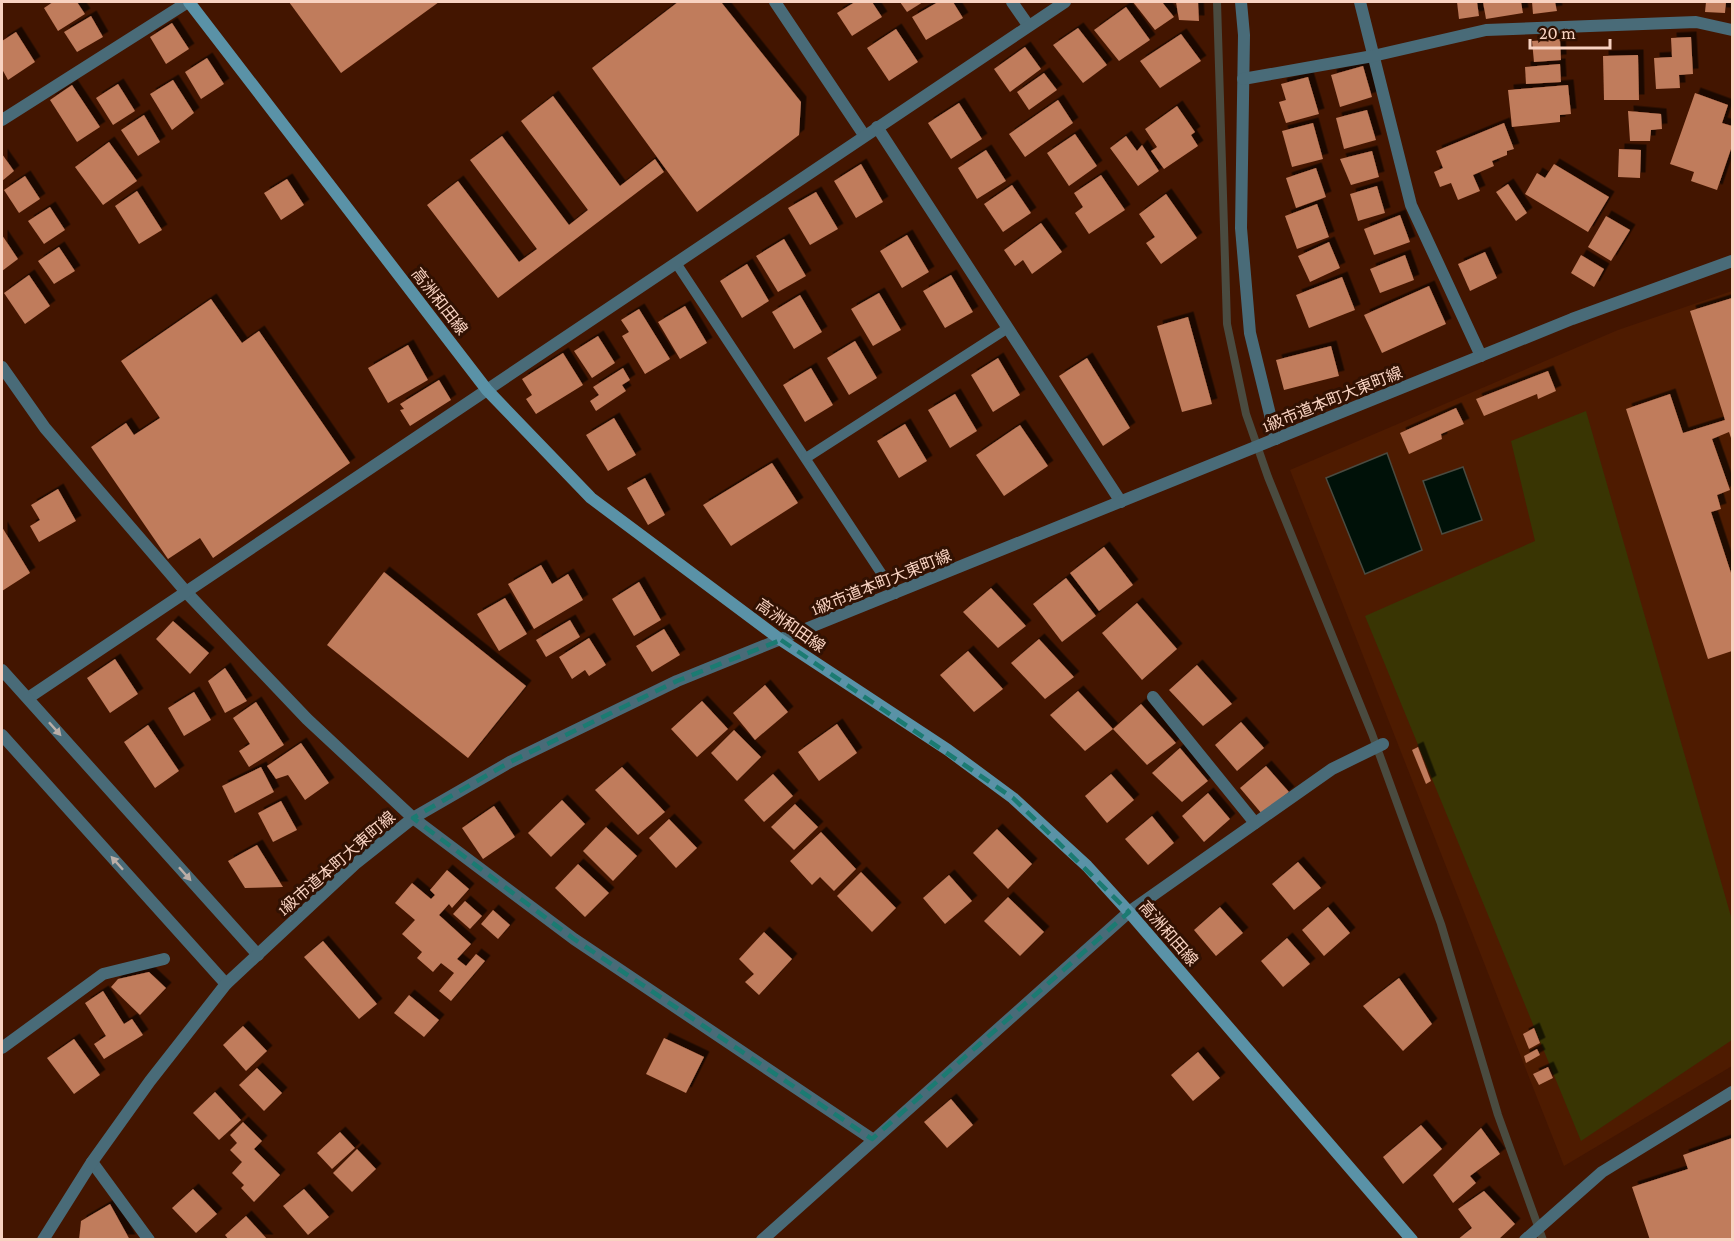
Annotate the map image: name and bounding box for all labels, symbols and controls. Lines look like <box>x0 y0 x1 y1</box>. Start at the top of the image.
scale bar <box>1530 12 1610 50</box>
text: 20 m <box>1539 23 1576 43</box>
street label: 高洲和田線 <box>408 265 471 338</box>
street label: 1級市道本町大東町線 <box>1260 364 1405 435</box>
street label: 1級市道本町大東町線 <box>809 547 954 618</box>
street label: 高洲和田線 <box>753 595 828 655</box>
one-way arrow <box>48 721 62 736</box>
street label: 1級市道本町大東町線 <box>274 808 398 919</box>
one-way arrow <box>111 856 124 871</box>
one-way arrow <box>178 866 192 881</box>
street label: 高洲和田線 <box>1136 898 1201 969</box>

